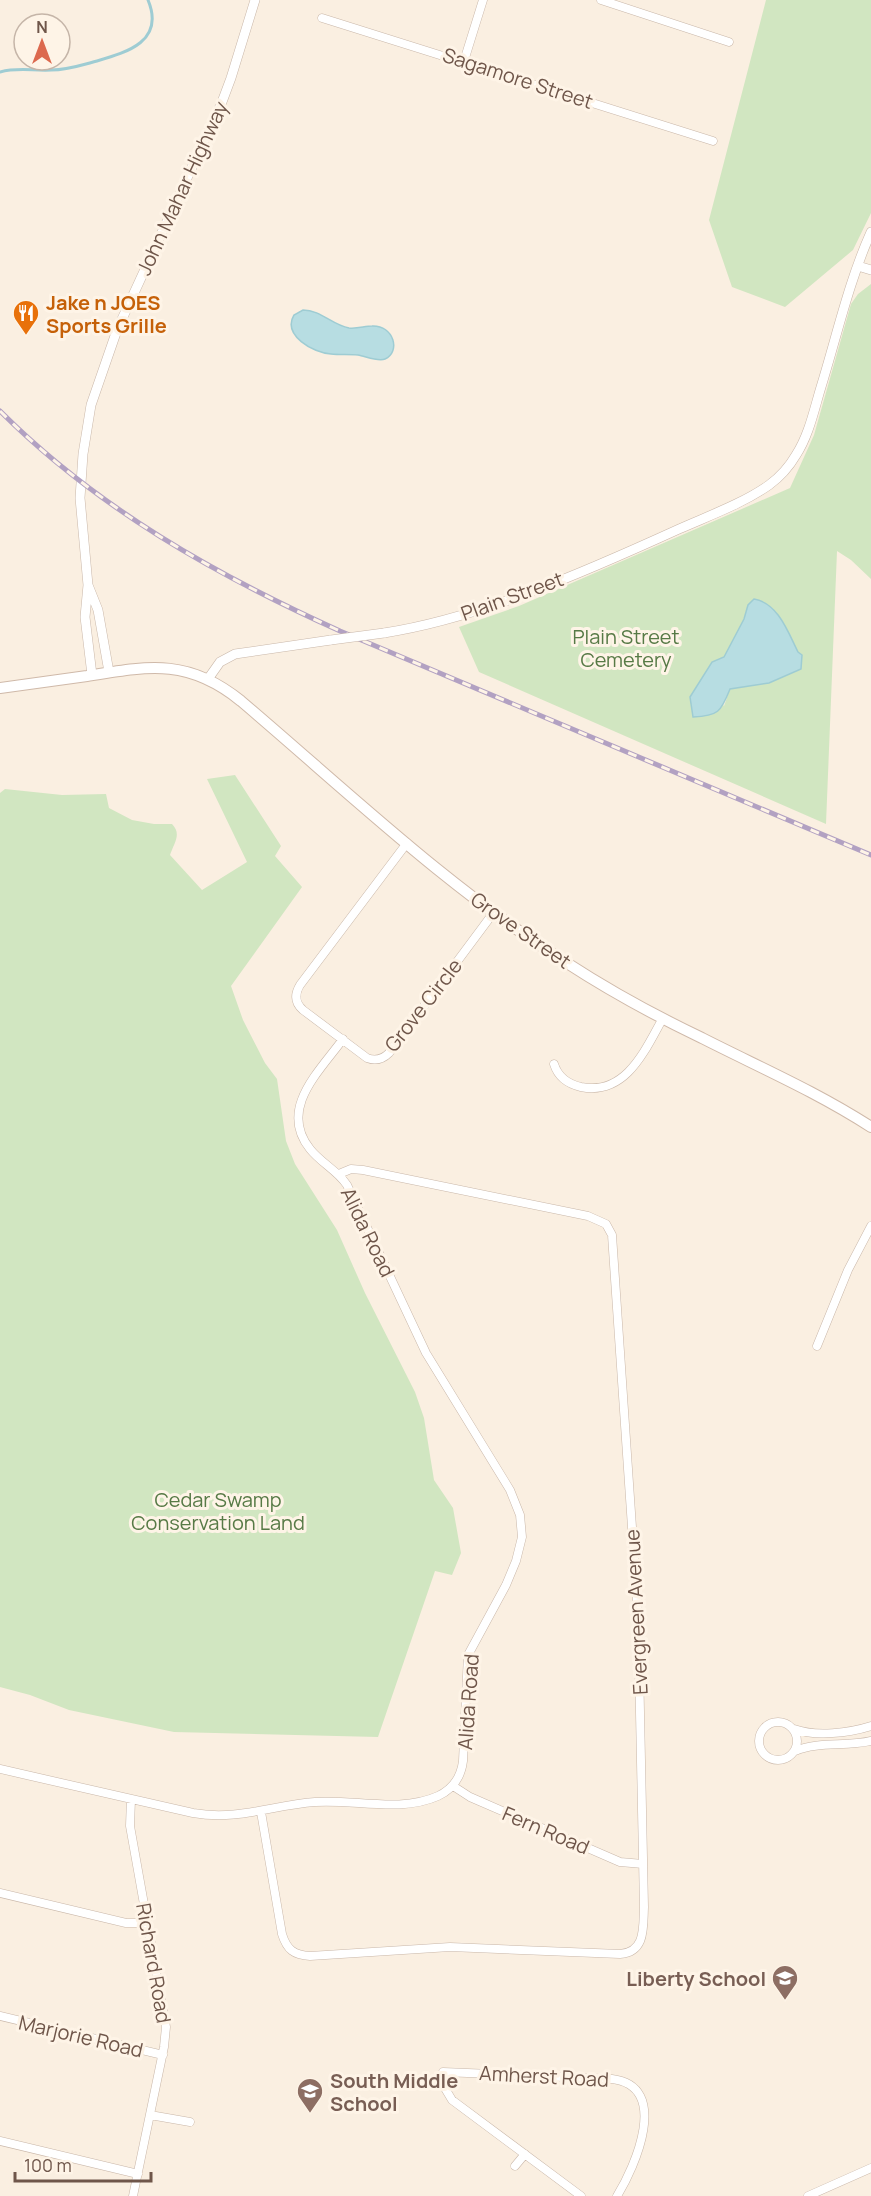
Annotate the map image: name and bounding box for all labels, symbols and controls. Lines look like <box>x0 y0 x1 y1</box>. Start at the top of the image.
north arrow <box>12 12 72 72</box>
text: N <box>36 16 48 38</box>
street label: Sagamore Street <box>439 41 597 115</box>
street label: John Mahar Highway <box>130 96 234 279</box>
place label: Jake n JOES Sports Grille <box>46 289 167 339</box>
restaurant icon: Jake n JOES Sports Grille <box>11 298 41 336</box>
street label: Plain Street <box>457 565 567 627</box>
park label: Plain Street Cemetery <box>572 623 680 673</box>
street label: Grove Street <box>465 885 577 975</box>
street label: Grove Circle <box>378 953 468 1057</box>
street label: Alida Road <box>335 1183 401 1281</box>
park label: Cedar Swamp Conservation Land <box>131 1486 305 1536</box>
street label: Evergreen Avenue <box>618 1528 654 1696</box>
street label: Alida Road <box>451 1653 485 1751</box>
street label: Fern Road <box>498 1800 594 1860</box>
street label: Richard Road <box>130 1901 178 2025</box>
school or university icon: Liberty School <box>770 1963 800 2001</box>
place label: Liberty School <box>626 1965 766 1992</box>
street label: Marjorie Road <box>16 2009 146 2063</box>
street label: Amherst Road <box>478 2059 610 2093</box>
place label: South Middle School <box>330 2067 458 2117</box>
school or university icon: South Middle School <box>295 2076 325 2114</box>
scale bar <box>15 2145 152 2183</box>
text: 100 m <box>24 2153 72 2177</box>

